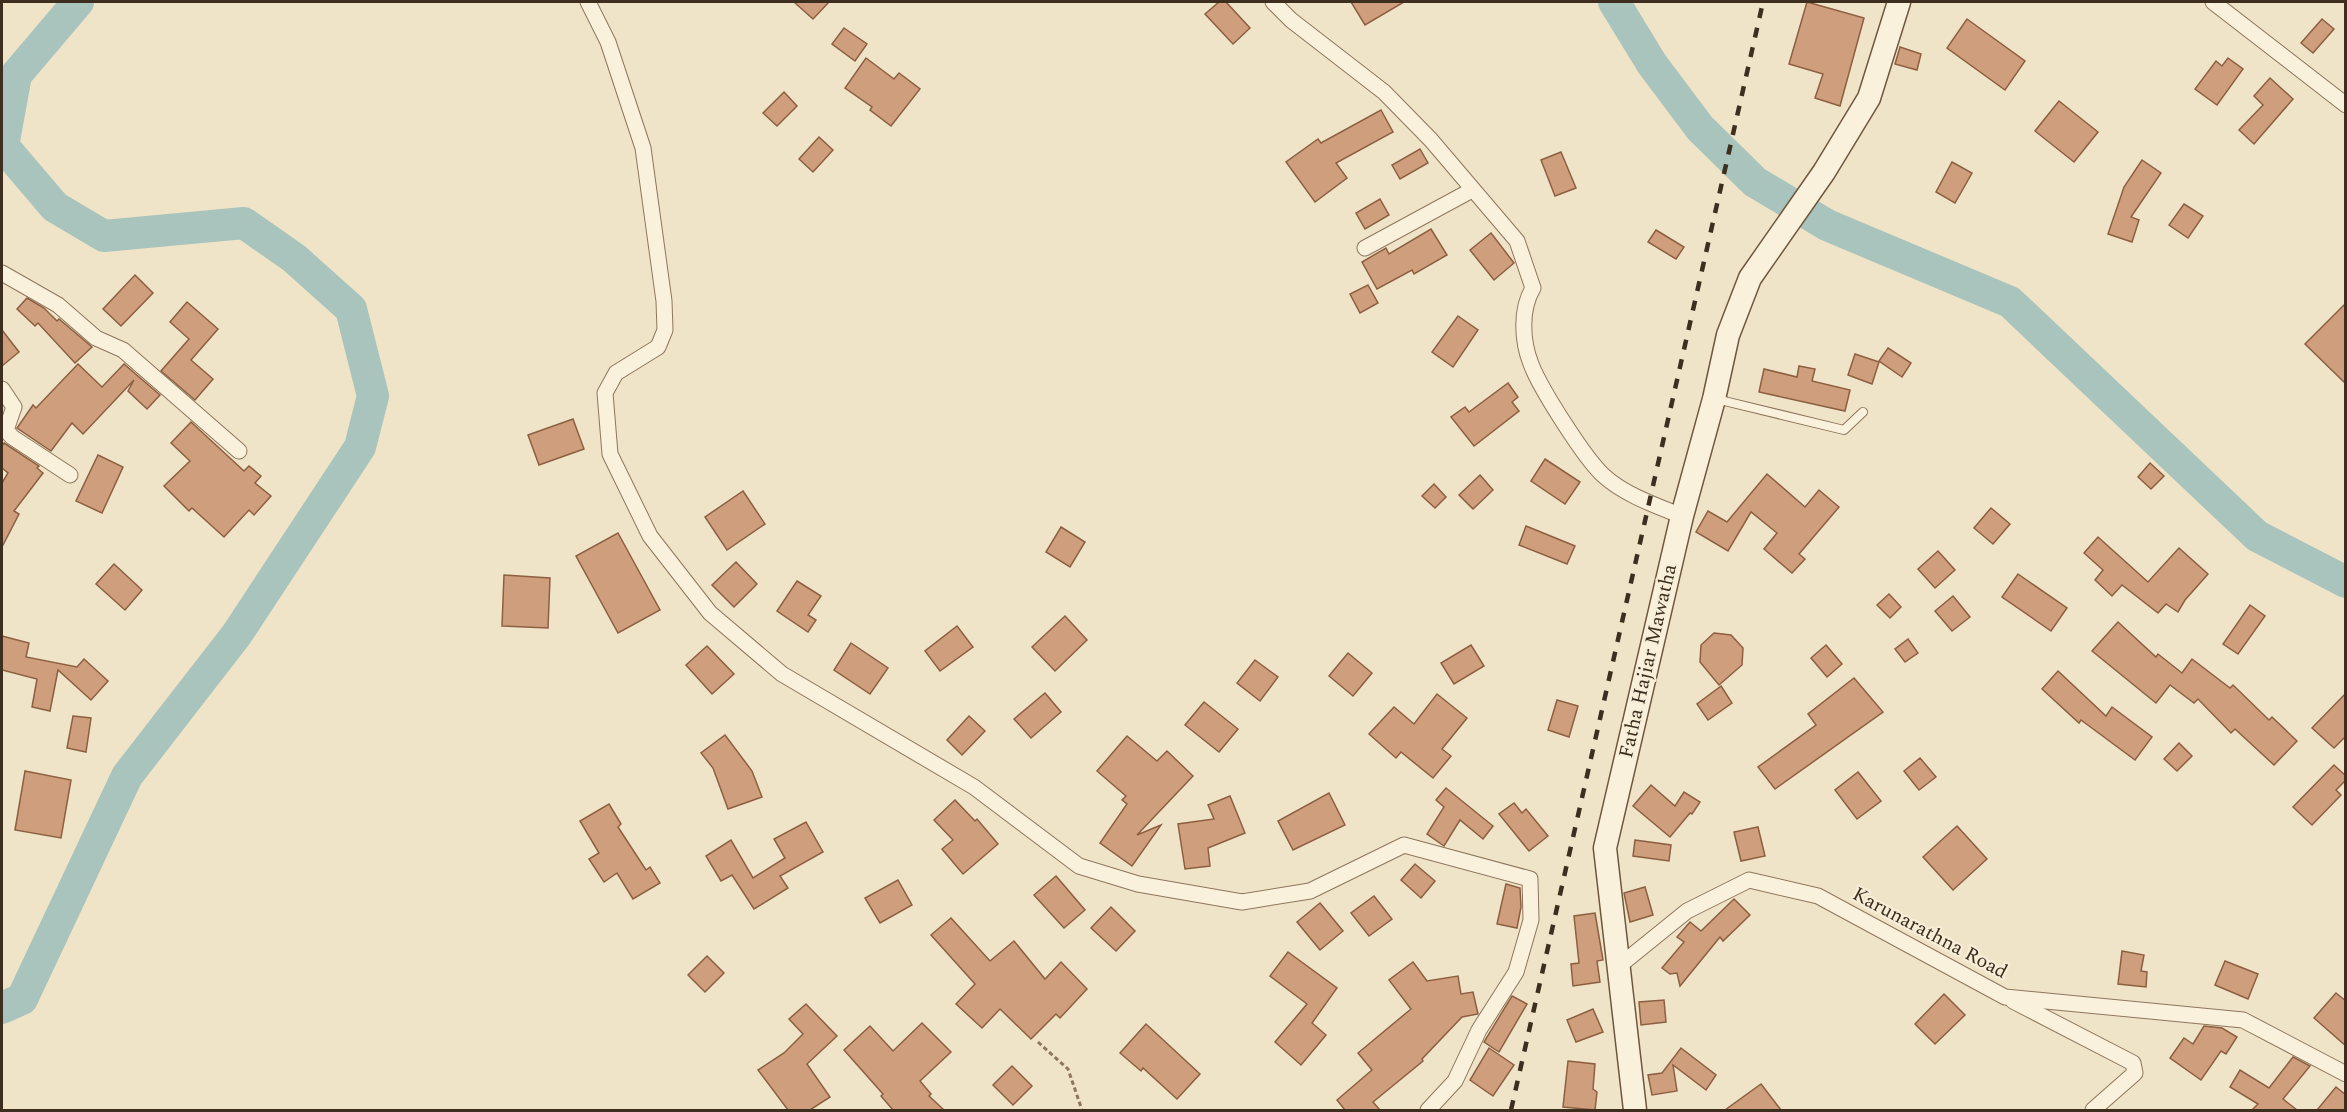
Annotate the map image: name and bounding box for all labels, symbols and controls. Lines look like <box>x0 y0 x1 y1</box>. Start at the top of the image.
street label: Fatha Hajiar Mawatha <box>1611 561 1685 761</box>
street label: Karunarathna Road <box>1847 879 2013 987</box>

